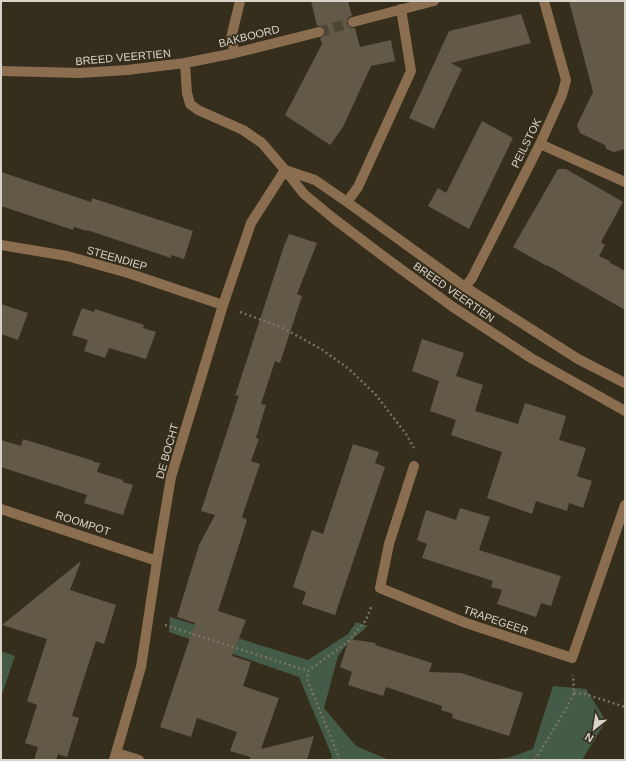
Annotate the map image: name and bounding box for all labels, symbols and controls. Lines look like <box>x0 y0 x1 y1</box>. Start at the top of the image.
street label: BAKBOORD <box>217 23 281 49</box>
street label: BREED VEERTIEN <box>75 47 171 67</box>
street label: PEILSTOK <box>509 116 543 170</box>
street label: STEENDIEP <box>85 244 149 272</box>
street label: BREED VEERTIEN <box>411 260 497 324</box>
street label: DE BOCHT <box>153 422 181 480</box>
street label: ROOMPOT <box>54 509 112 538</box>
street label: TRAPEGEER <box>462 603 530 637</box>
north arrow <box>574 709 614 749</box>
text: N <box>583 730 595 745</box>

